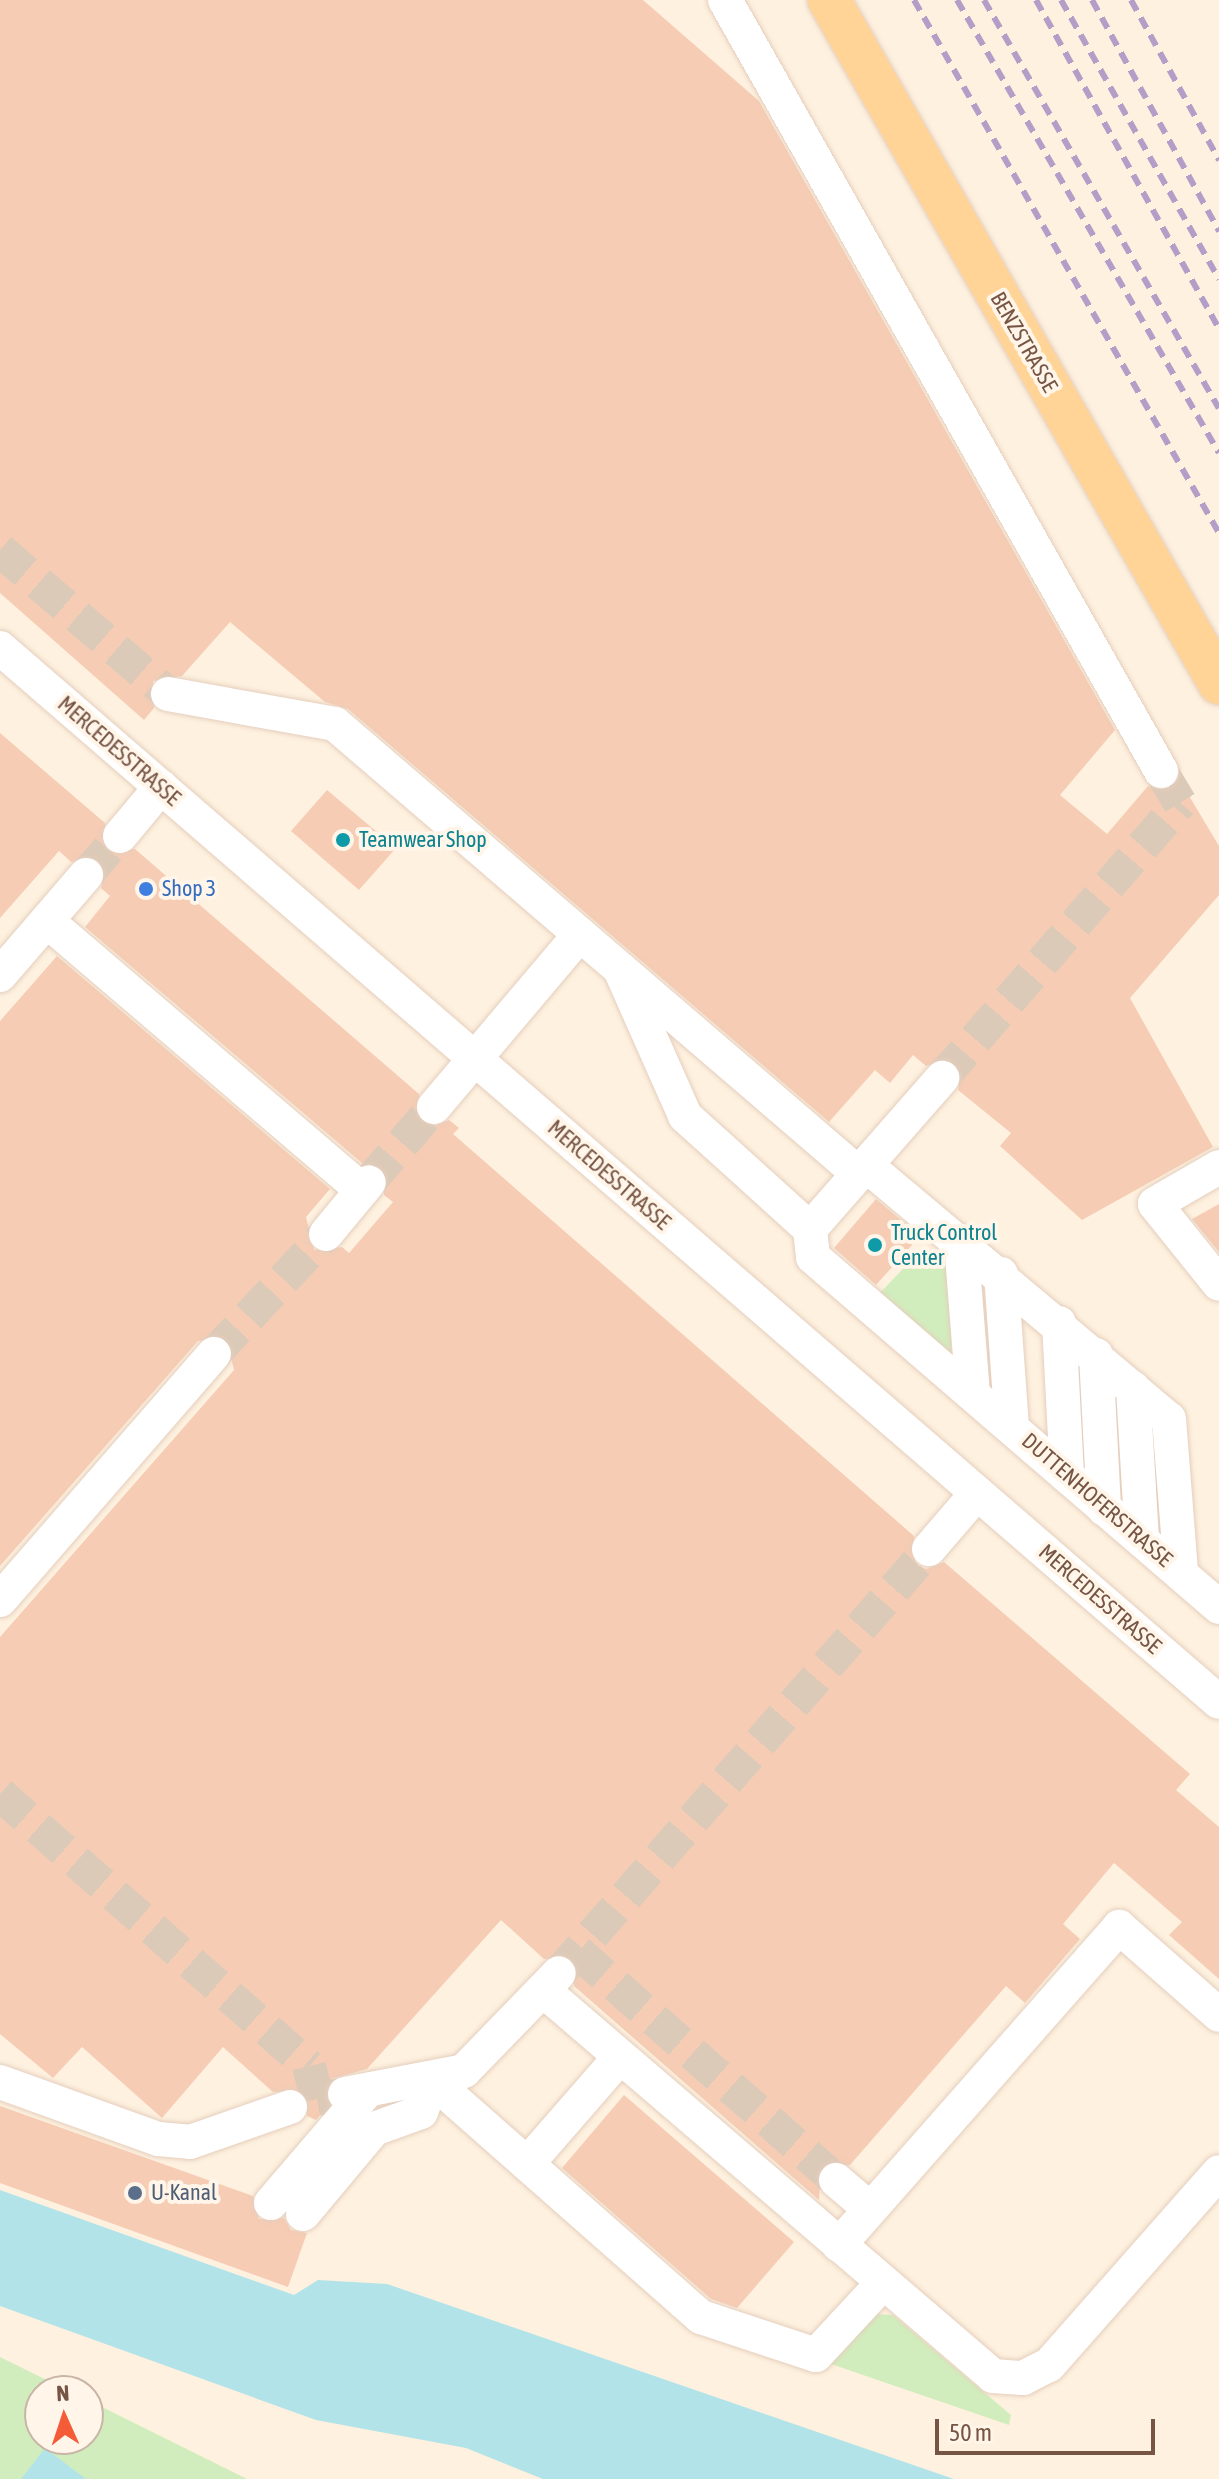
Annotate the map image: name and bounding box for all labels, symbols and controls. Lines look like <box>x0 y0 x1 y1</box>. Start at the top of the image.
street label: BENZSTRASSE <box>985 287 1063 397</box>
street label: MERCEDESSTRASSE <box>52 691 186 811</box>
place label: Teamwear Shop <box>359 827 487 853</box>
marker: Teamwear Shop <box>334 831 352 849</box>
place label: Shop 3 <box>162 876 216 902</box>
marker: Shop 3 <box>137 880 155 898</box>
street label: MERCEDESSTRASSE <box>542 1115 676 1235</box>
place label: Truck Control Center <box>891 1219 997 1270</box>
marker: Truck Control Center <box>866 1236 884 1254</box>
street label: DUTTENHOFERSTRASSE <box>1017 1428 1177 1572</box>
street label: MERCEDESSTRASSE <box>1033 1539 1167 1659</box>
place label: U-Kanal <box>151 2180 217 2206</box>
marker: U-Kanal <box>126 2184 144 2202</box>
north arrow <box>24 2375 104 2455</box>
text: N <box>56 2380 70 2406</box>
scale bar <box>939 2403 1159 2453</box>
text: 50 m <box>949 2419 992 2446</box>

